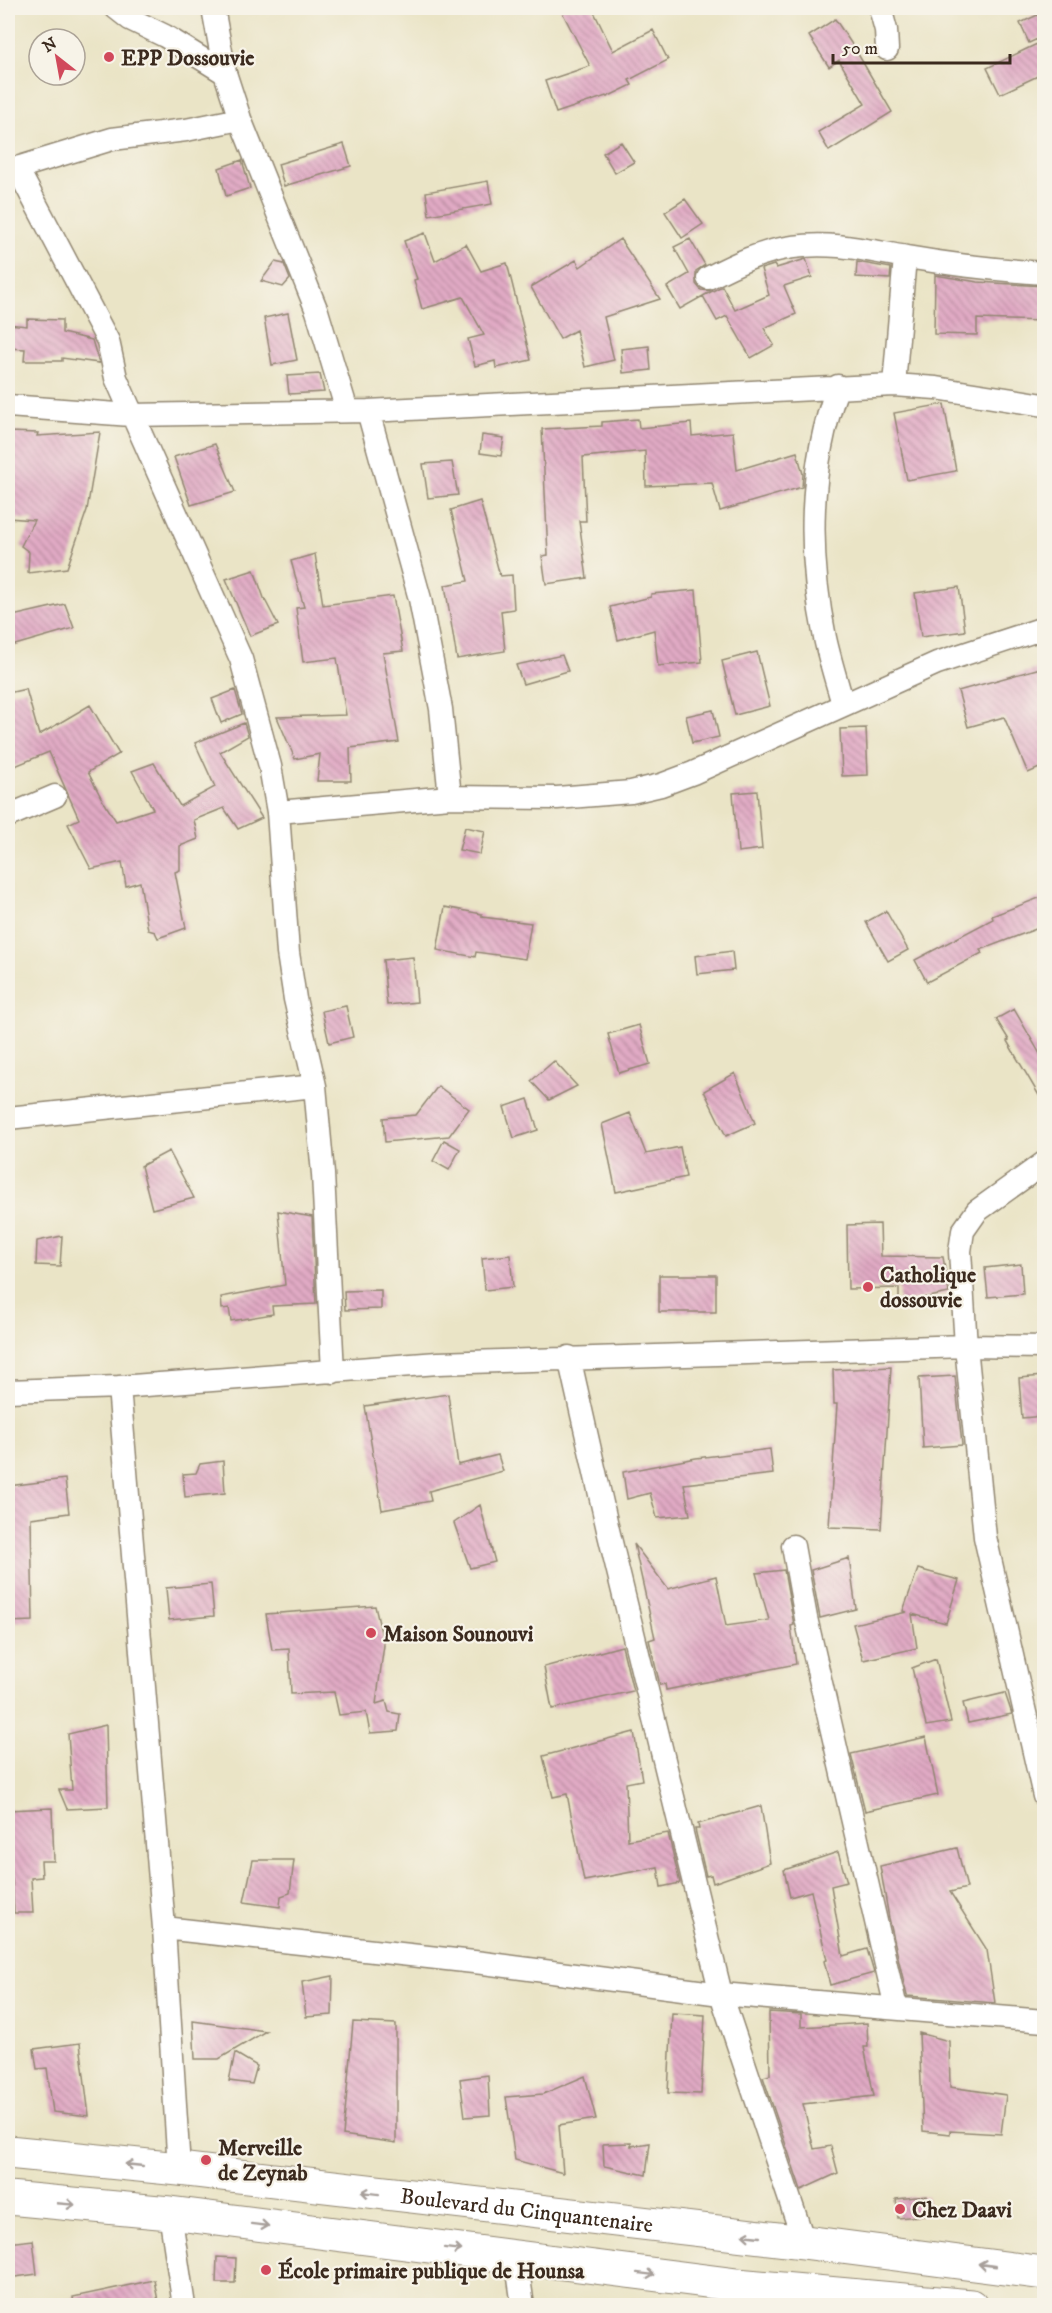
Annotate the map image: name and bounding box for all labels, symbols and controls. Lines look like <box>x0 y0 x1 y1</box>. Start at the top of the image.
north arrow <box>27 27 87 87</box>
scale bar <box>833 27 1010 65</box>
text: N <box>39 33 61 57</box>
text: 50 m <box>842 38 878 60</box>
place label: EPP Dossouvie <box>121 45 254 72</box>
marker: EPP Dossouvie <box>102 50 116 64</box>
place label: Catholique dossouvie <box>880 1262 976 1314</box>
marker: Catholique dossouvie <box>861 1280 875 1294</box>
place label: Maison Sounouvi <box>383 1621 534 1648</box>
marker: Maison Sounouvi <box>364 1626 378 1640</box>
place label: Merveille de Zeynab <box>218 2135 308 2187</box>
marker: Merveille de Zeynab <box>199 2153 213 2167</box>
one-way arrow <box>125 2159 145 2170</box>
street label: Boulevard du Cinquantenaire <box>399 2183 654 2239</box>
one-way arrow <box>360 2187 380 2198</box>
place label: Chez Daavi <box>912 2197 1012 2224</box>
one-way arrow <box>55 2199 75 2210</box>
marker: Chez Daavi <box>893 2202 907 2216</box>
one-way arrow <box>249 2219 269 2230</box>
one-way arrow <box>742 2230 762 2241</box>
one-way arrow <box>443 2244 462 2255</box>
place label: École primaire publique de Hounsa <box>278 2257 585 2285</box>
one-way arrow <box>977 2259 997 2270</box>
marker: École primaire publique de Hounsa <box>259 2263 273 2277</box>
one-way arrow <box>636 2268 656 2279</box>

